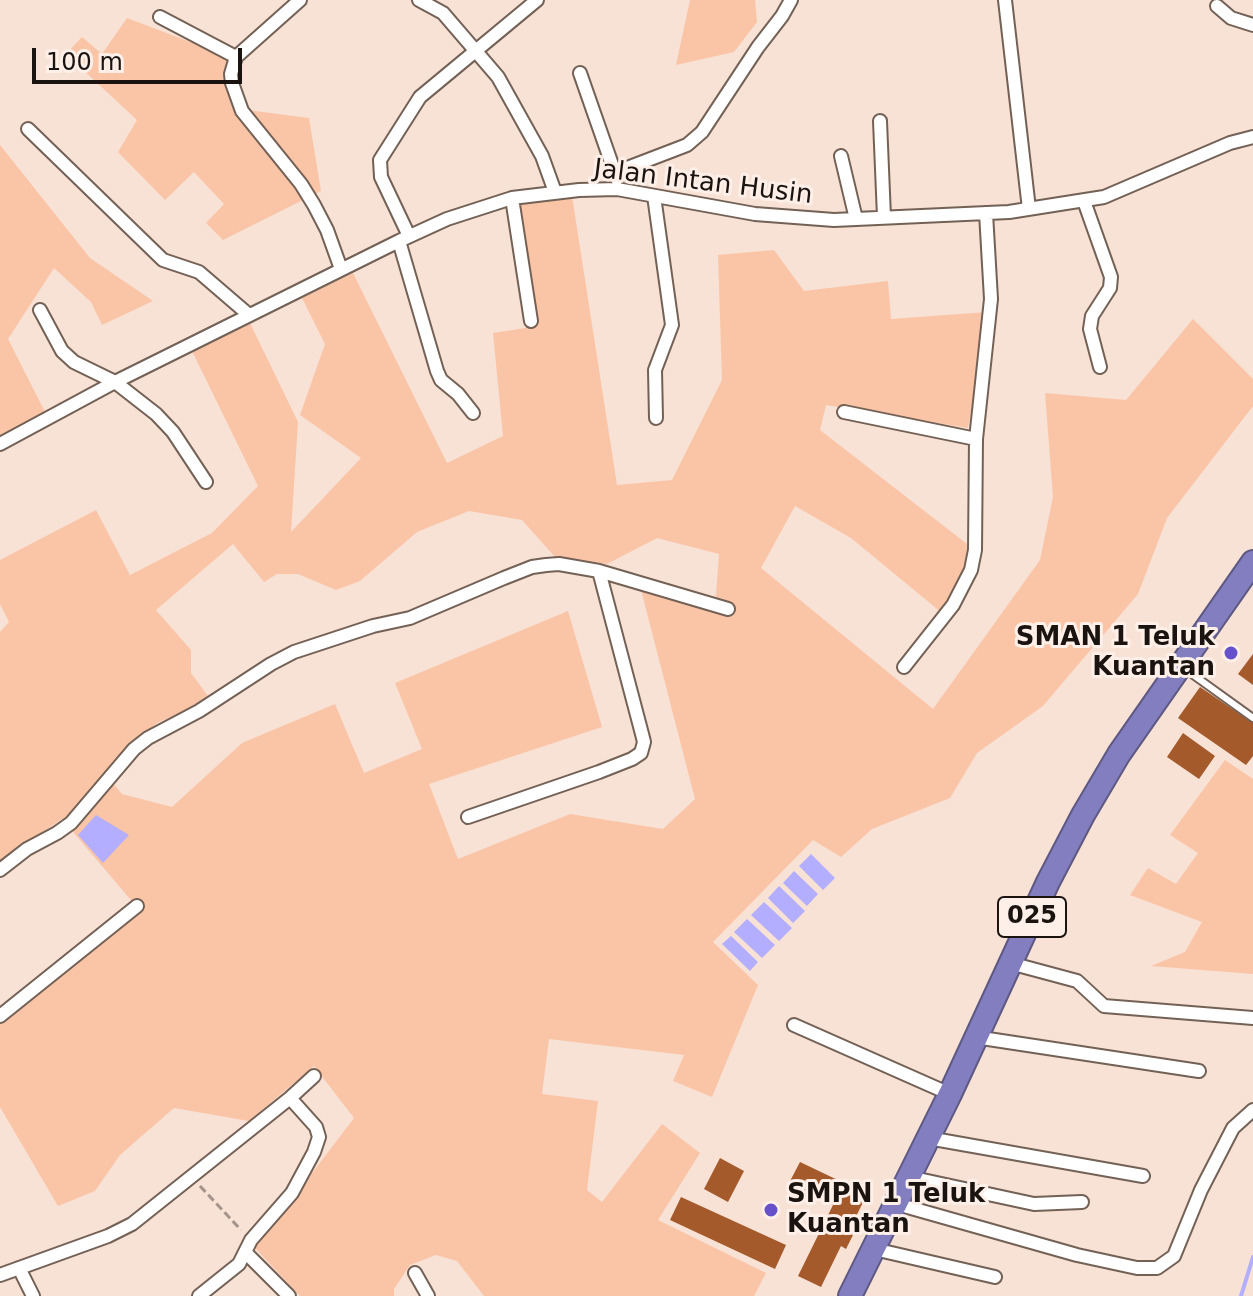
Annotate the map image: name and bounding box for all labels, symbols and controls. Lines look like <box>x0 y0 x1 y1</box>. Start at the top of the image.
scale bar <box>36 32 246 82</box>
text: 100 m <box>46 48 123 76</box>
street label: Jalan Intan Husin <box>592 154 814 212</box>
place label: SMAN 1 Teluk Kuantan <box>1016 622 1215 684</box>
marker: SMAN 1 Teluk Kuantan <box>1222 644 1240 662</box>
road number: 025 <box>998 897 1066 937</box>
place label: SMPN 1 Teluk Kuantan <box>787 1179 985 1240</box>
marker: SMPN 1 Teluk Kuantan <box>762 1201 780 1219</box>

